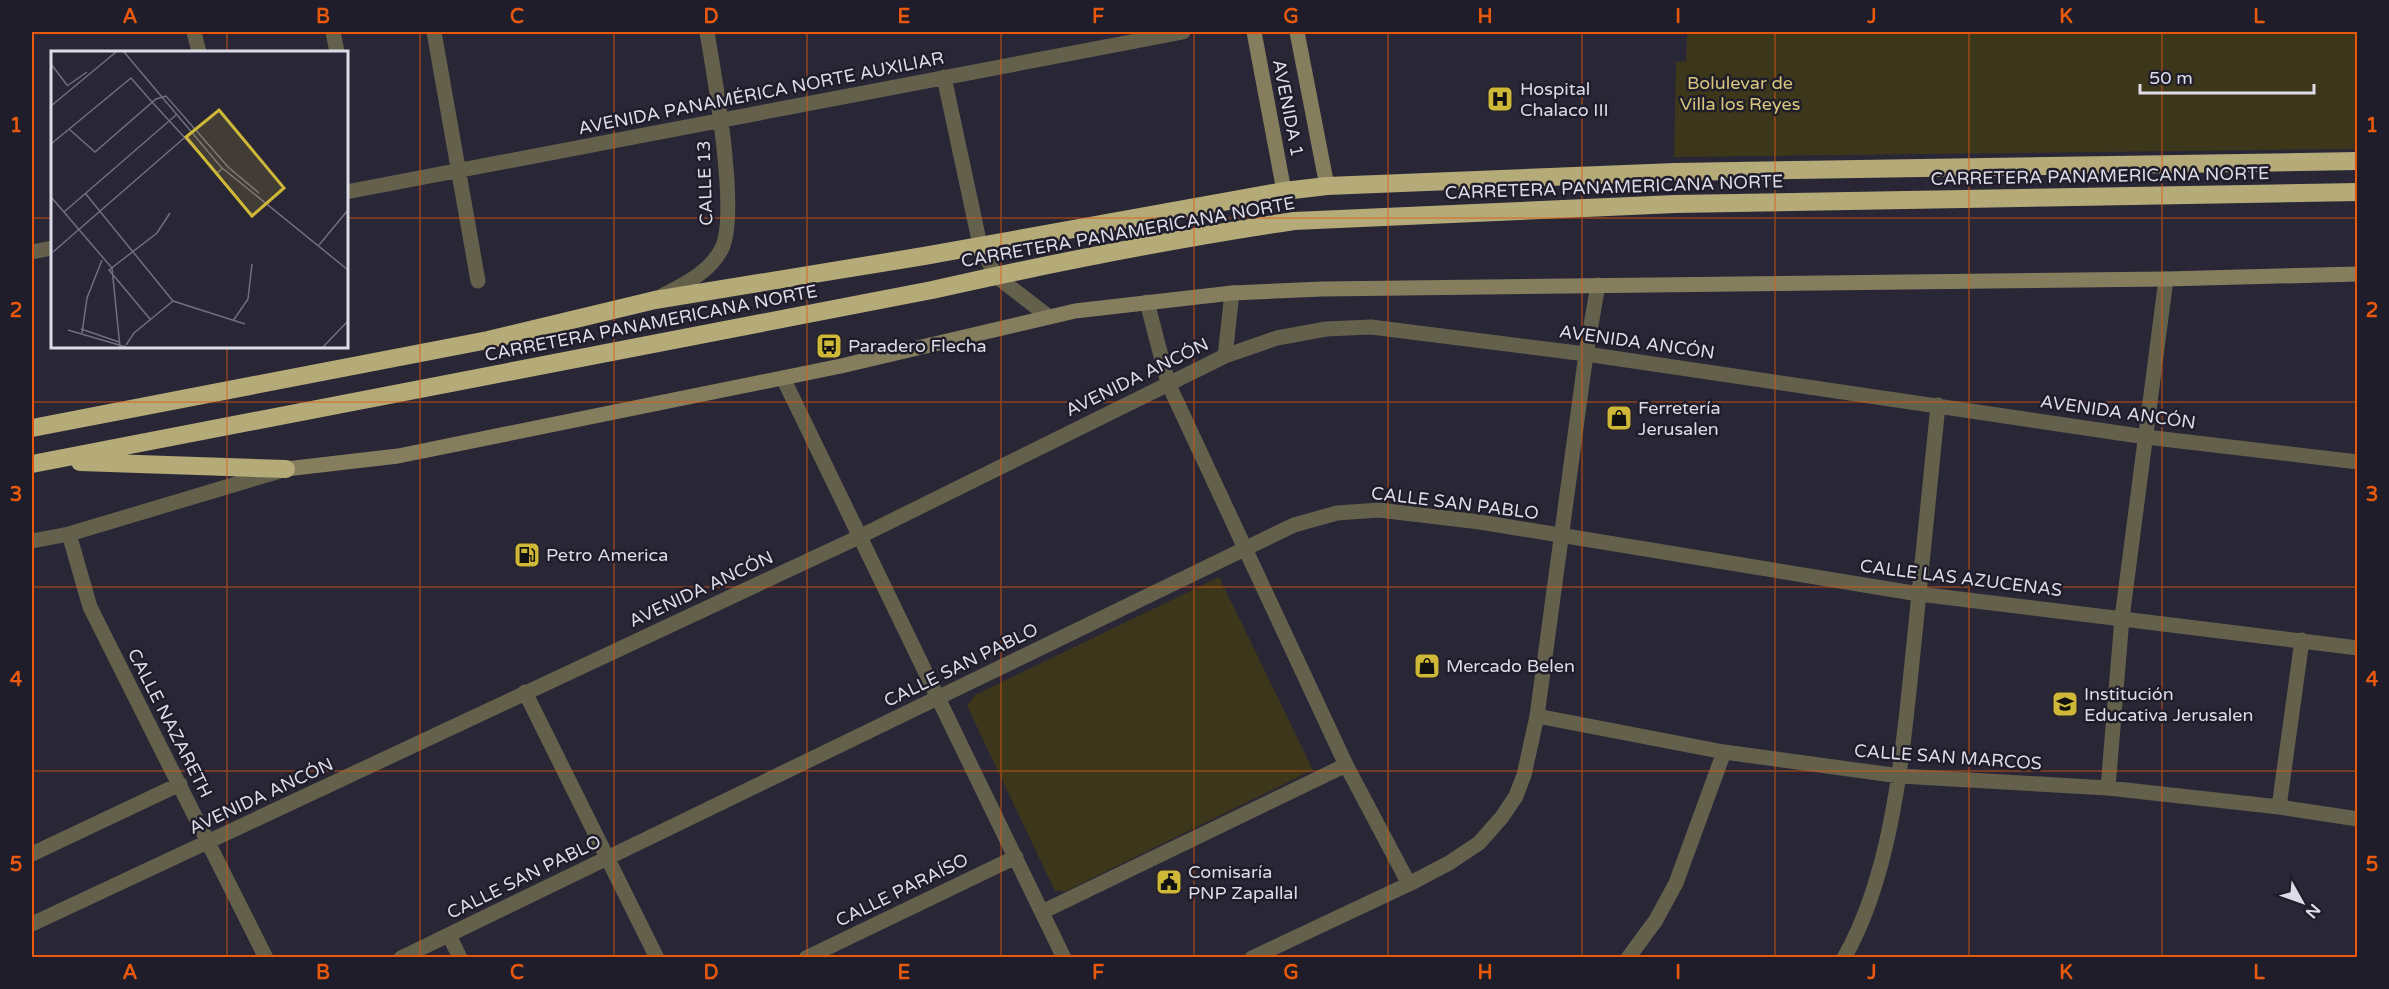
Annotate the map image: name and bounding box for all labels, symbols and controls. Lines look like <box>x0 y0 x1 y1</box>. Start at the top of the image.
text: A <box>123 5 138 29</box>
text: B <box>316 5 330 29</box>
text: C <box>510 5 524 29</box>
text: D <box>703 5 719 29</box>
text: E <box>898 5 911 29</box>
text: F <box>1092 5 1104 29</box>
text: G <box>1283 5 1299 29</box>
text: H <box>1477 5 1493 29</box>
text: I <box>1675 5 1681 29</box>
text: J <box>1866 5 1877 29</box>
text: K <box>2059 5 2073 29</box>
text: L <box>2253 5 2265 29</box>
street label: AVENIDA PANAMÉRICA NORTE AUXILIAR <box>576 47 946 139</box>
inset map <box>51 51 348 348</box>
street label: AVENIDA 1 <box>1268 57 1308 159</box>
scale bar <box>2140 57 2314 95</box>
text: 50 m <box>2149 67 2193 89</box>
park label: Bolulevar de Villa los Reyes <box>1680 72 1800 115</box>
place label: Hospital Chalaco III <box>1520 78 1609 121</box>
hospital icon: Hospital Chalaco III <box>1485 84 1515 114</box>
text: 1 <box>10 114 22 138</box>
text: 1 <box>2366 114 2378 138</box>
street label: CALLE 13 <box>693 140 717 226</box>
street label: CARRETERA PANAMERICANA NORTE <box>1930 162 2270 190</box>
street label: CARRETERA PANAMERICANA NORTE <box>1444 170 1784 204</box>
street label: CARRETERA PANAMERICANA NORTE <box>959 192 1297 272</box>
street label: CARRETERA PANAMERICANA NORTE <box>483 280 819 366</box>
text: 2 <box>10 299 22 323</box>
text: 2 <box>2366 299 2378 323</box>
street label: AVENIDA ANCÓN <box>1558 320 1716 364</box>
bus stop icon: Paradero Flecha <box>814 331 844 361</box>
street label: AVENIDA ANCÓN <box>1062 333 1212 421</box>
place label: Paradero Flecha <box>848 335 987 357</box>
street label: AVENIDA ANCÓN <box>2039 390 2197 434</box>
place label: Ferretería Jerusalen <box>1638 397 1721 440</box>
shop icon: Ferretería Jerusalen <box>1604 403 1634 433</box>
street label: CALLE SAN PABLO <box>1370 482 1540 524</box>
text: 3 <box>10 483 22 507</box>
text: 3 <box>2366 483 2378 507</box>
fuel station icon: Petro America <box>512 540 542 570</box>
place label: Petro America <box>546 544 668 566</box>
street label: AVENIDA ANCÓN <box>625 546 777 632</box>
street label: CALLE LAS AZUCENAS <box>1859 555 2063 601</box>
street label: CALLE SAN PABLO <box>880 618 1042 712</box>
street label: CALLE NAZARETH <box>123 645 217 801</box>
shop icon: Mercado Belen <box>1412 651 1442 681</box>
place label: Mercado Belen <box>1446 655 1575 677</box>
text: 4 <box>10 668 23 692</box>
text: 4 <box>2366 668 2379 692</box>
place label: Institución Educativa Jerusalen <box>2084 683 2253 726</box>
school or university icon: Institución Educativa Jerusalen <box>2050 689 2080 719</box>
street label: CALLE SAN MARCOS <box>1853 739 2043 775</box>
street label: AVENIDA ANCÓN <box>185 753 337 839</box>
street label: CALLE SAN PABLO <box>443 830 605 924</box>
street label: CALLE PARAÍSO <box>832 848 972 932</box>
text: 5 <box>10 853 22 877</box>
text: 5 <box>2366 853 2378 877</box>
place label: Comisaría PNP Zapallal <box>1188 861 1298 904</box>
public building icon: Comisaría PNP Zapallal <box>1154 867 1184 897</box>
north arrow <box>2272 872 2332 932</box>
text: N <box>2301 900 2325 922</box>
text: A <box>123 961 138 985</box>
text: B <box>316 961 330 985</box>
text: C <box>510 961 524 985</box>
text: D <box>703 961 719 985</box>
text: E <box>898 961 911 985</box>
text: F <box>1092 961 1104 985</box>
text: G <box>1283 961 1299 985</box>
text: H <box>1477 961 1493 985</box>
text: I <box>1675 961 1681 985</box>
text: J <box>1866 961 1877 985</box>
text: K <box>2059 961 2073 985</box>
text: L <box>2253 961 2265 985</box>

